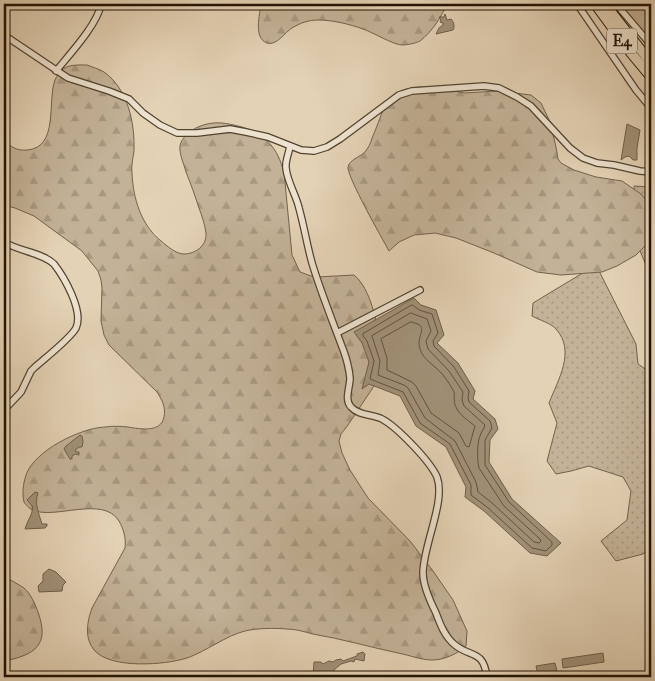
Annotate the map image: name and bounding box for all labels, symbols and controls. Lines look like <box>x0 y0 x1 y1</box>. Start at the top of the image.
road number: E4 <box>607 28 637 54</box>

